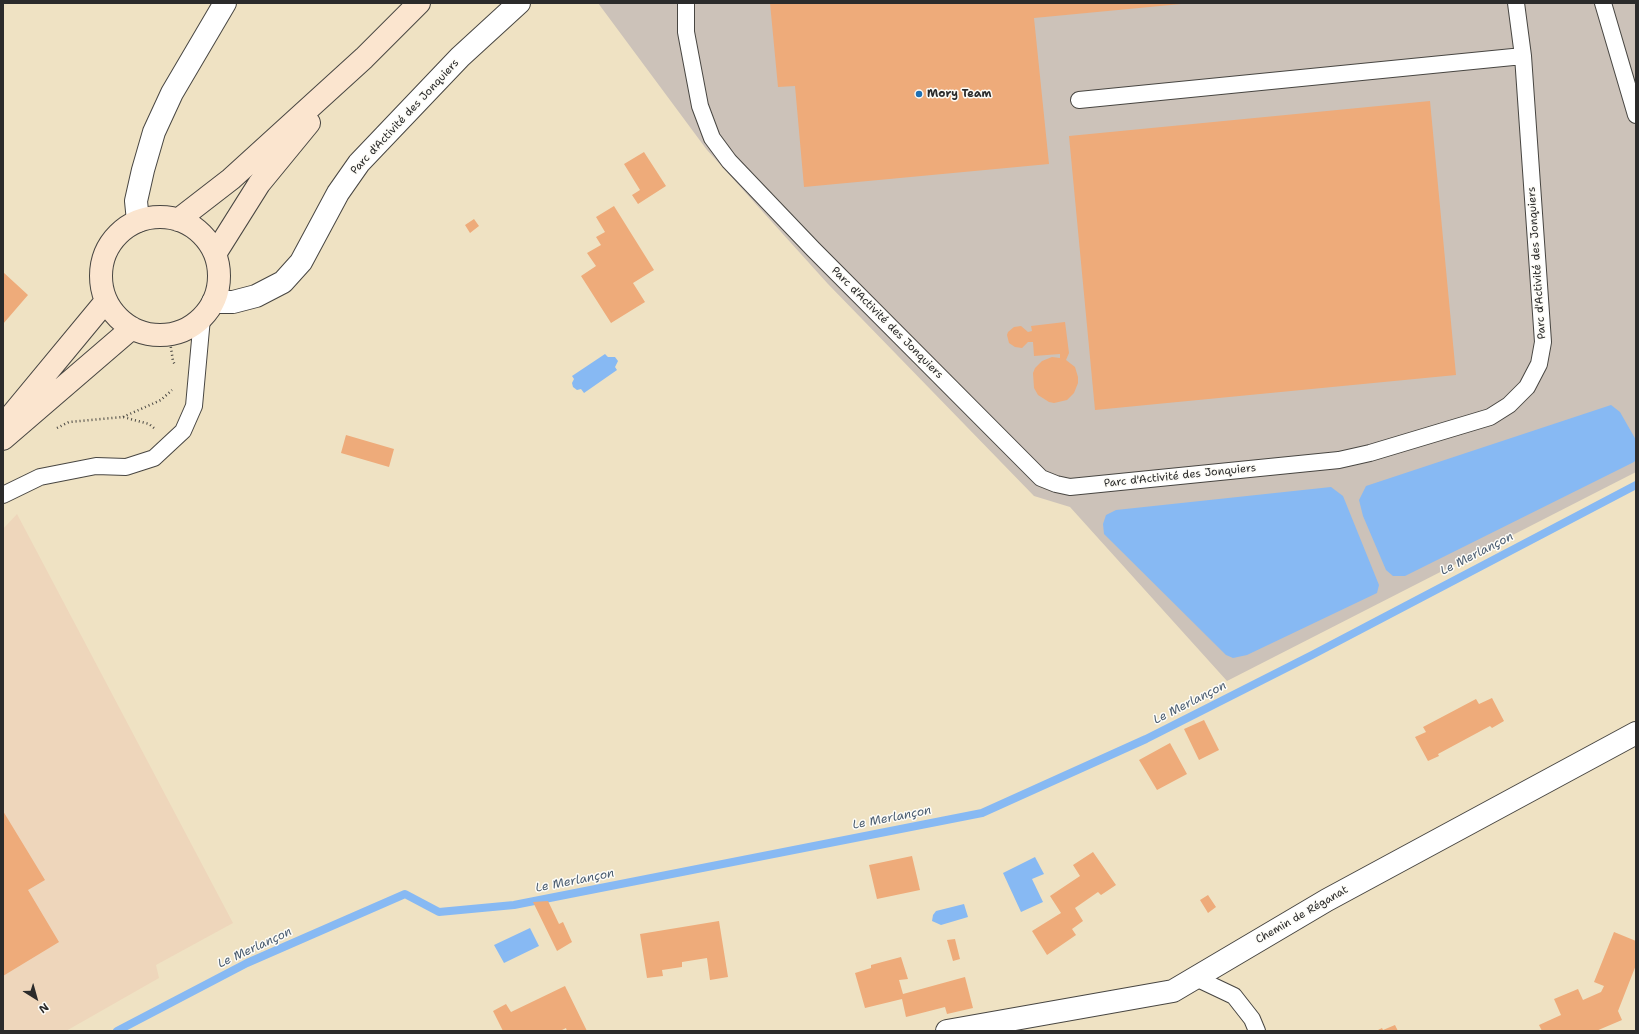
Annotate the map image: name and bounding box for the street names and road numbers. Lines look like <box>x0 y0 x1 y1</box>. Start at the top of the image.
street label: Parc d'Activité des Jonquiers <box>348 57 462 177</box>
street label: Parc d'Activité des Jonquiers <box>1525 186 1549 340</box>
street label: Parc d'Activité des Jonquiers <box>828 264 946 382</box>
street label: Parc d'Activité des Jonquiers <box>1103 461 1257 491</box>
street label: Chemin de Réganat <box>1254 883 1350 947</box>

